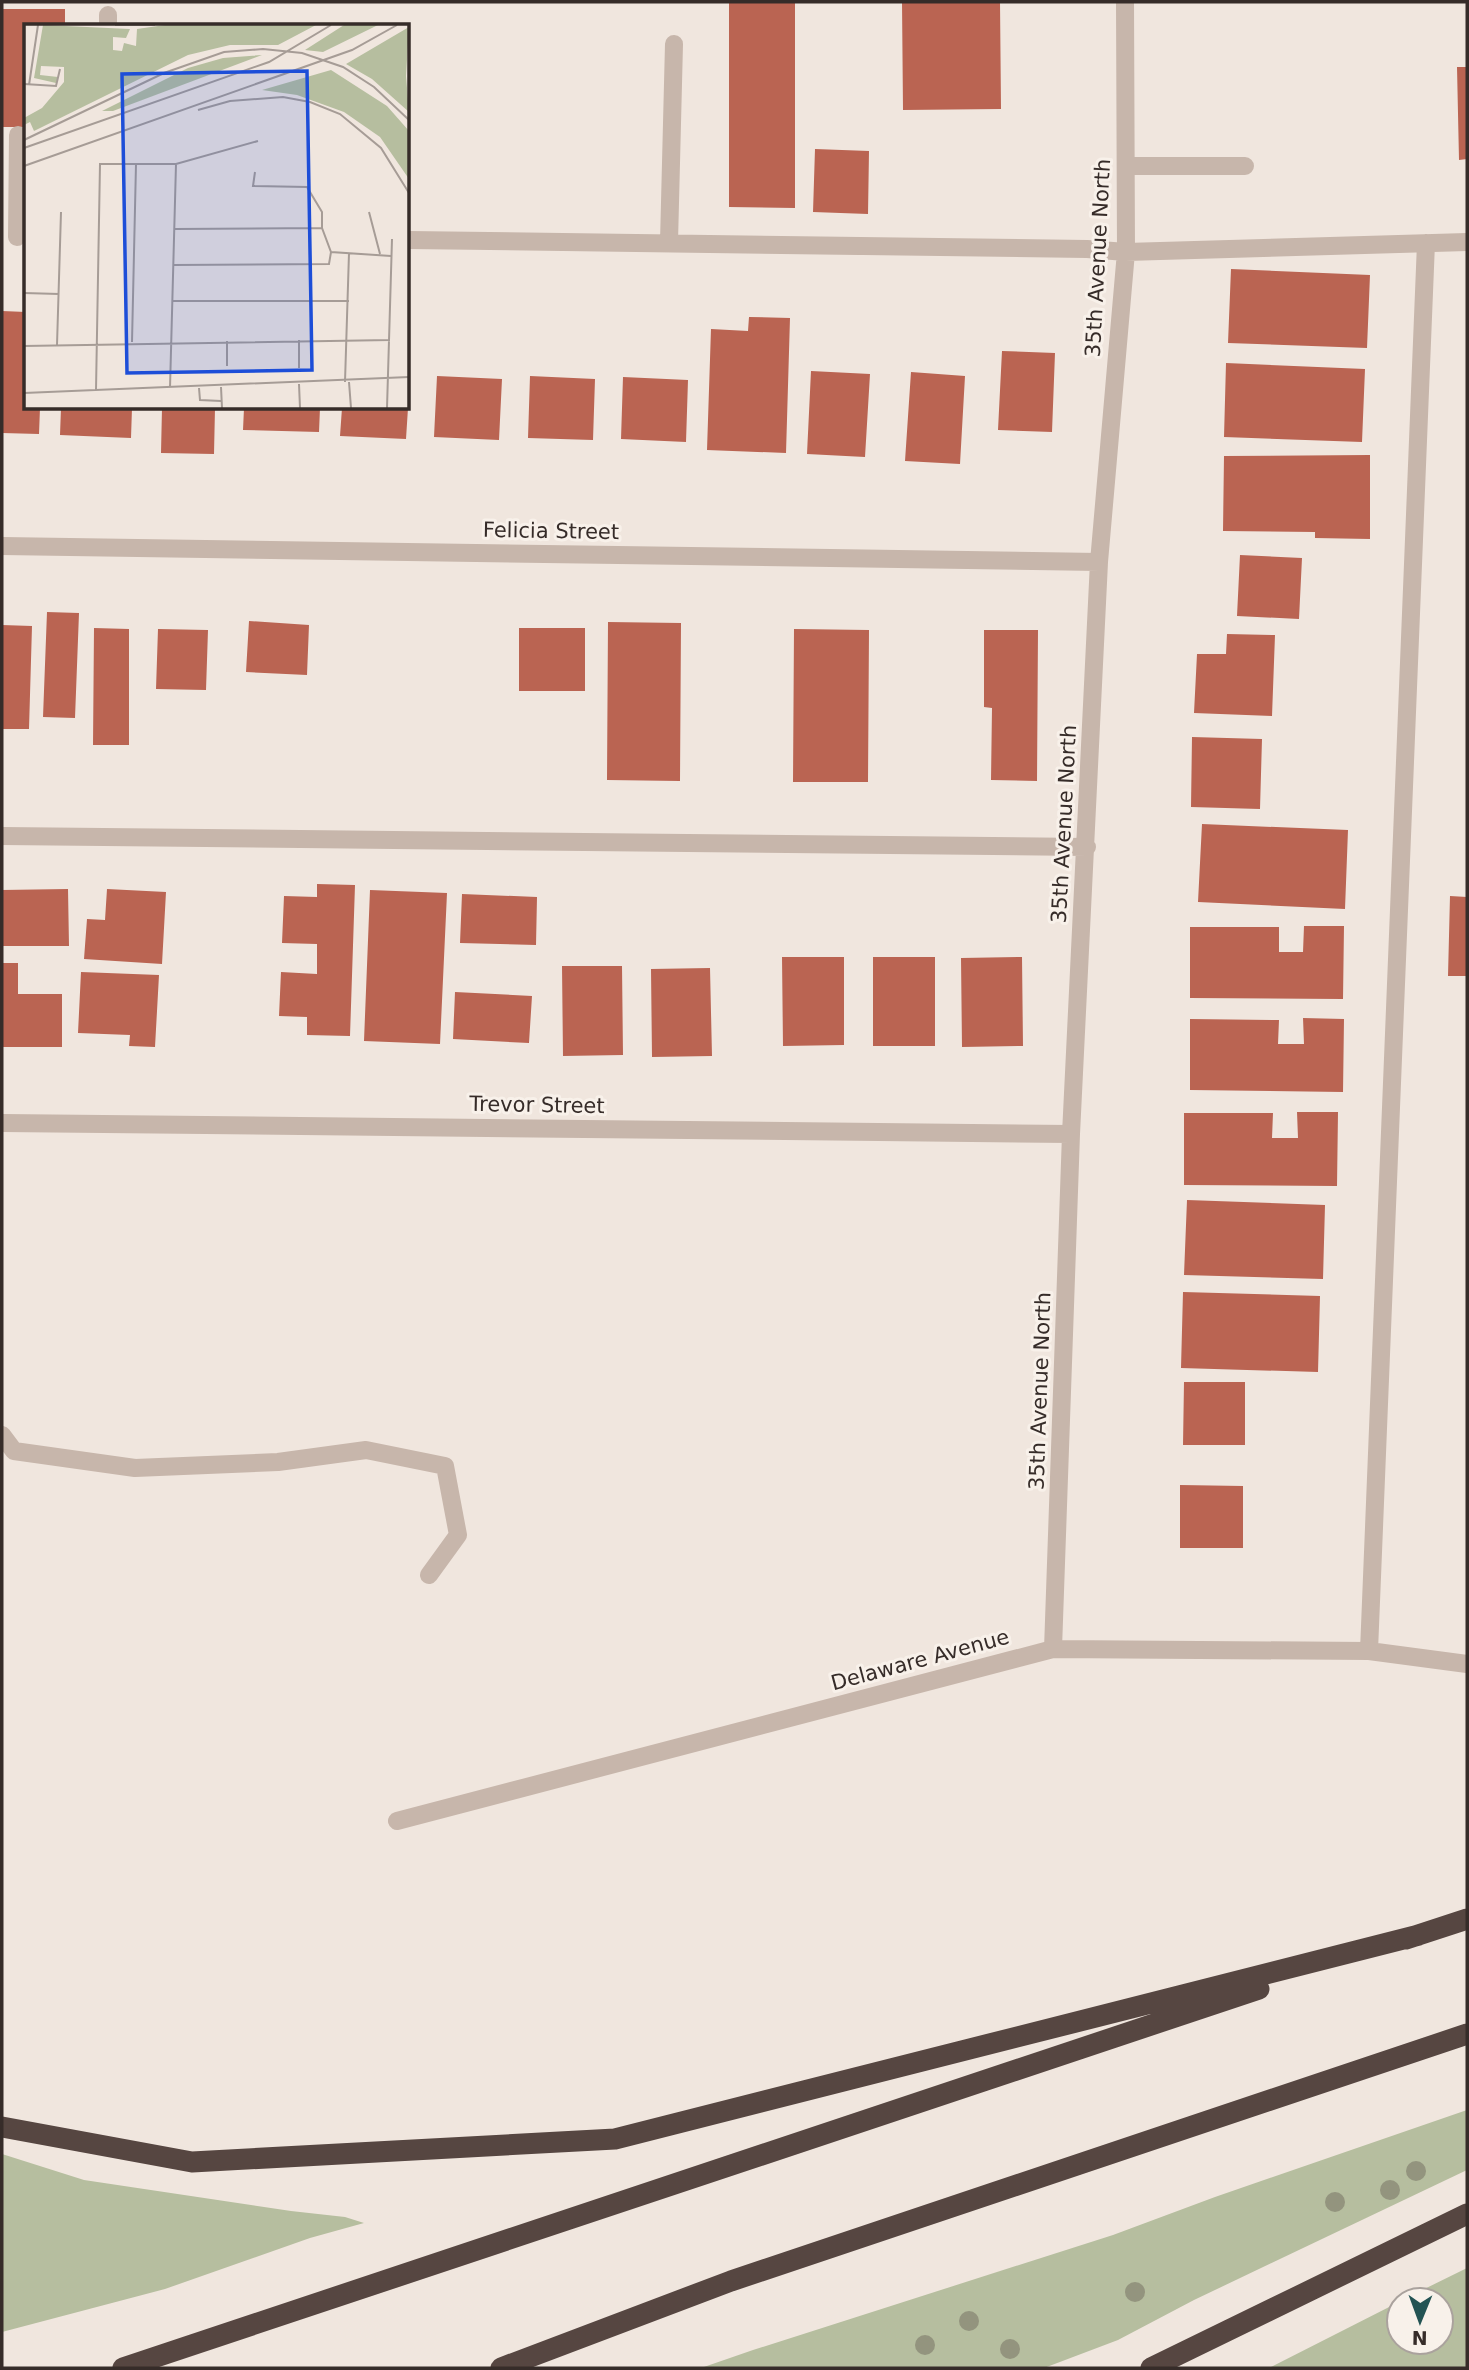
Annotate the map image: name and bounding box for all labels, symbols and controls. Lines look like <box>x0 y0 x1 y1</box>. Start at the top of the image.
inset map <box>24 24 410 410</box>
street label: 35th Avenue North <box>1081 158 1115 358</box>
street label: Felicia Street <box>483 518 619 544</box>
street label: 35th Avenue North <box>1047 724 1081 924</box>
street label: Trevor Street <box>468 1092 605 1118</box>
street label: 35th Avenue North <box>1025 1291 1055 1491</box>
street label: Delaware Avenue <box>828 1625 1012 1695</box>
north arrow <box>1385 2286 1455 2356</box>
text: N <box>1412 2327 1428 2349</box>

